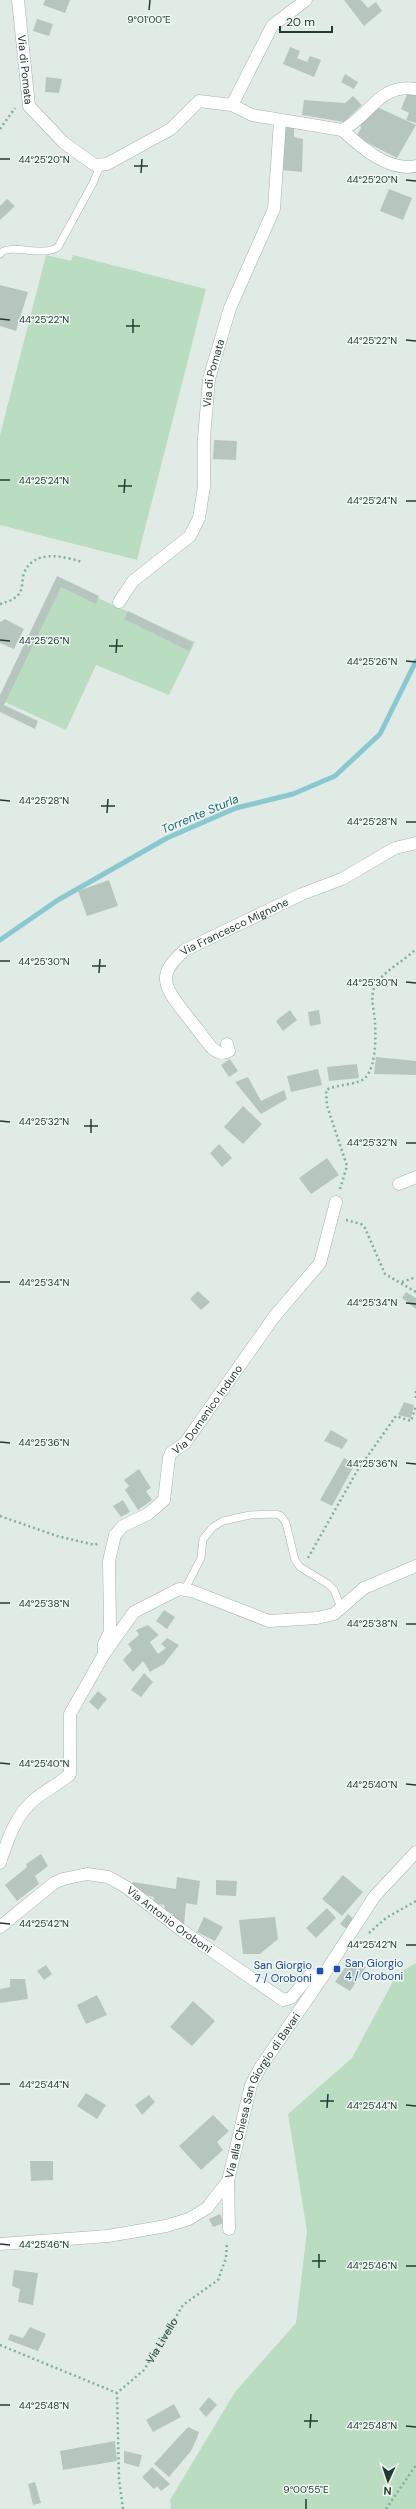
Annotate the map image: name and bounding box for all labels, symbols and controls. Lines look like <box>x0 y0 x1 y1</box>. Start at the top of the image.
scale bar <box>280 8 332 34</box>
text: 9°01'00"E <box>127 13 171 26</box>
text: 20 m <box>286 14 315 30</box>
street label: Via di Pomata <box>15 34 36 105</box>
text: 44°25'20"N <box>18 153 70 166</box>
text: 44°25'20"N <box>346 173 398 186</box>
text: 44°25'22"N <box>19 313 69 326</box>
text: 44°25'22"N <box>347 334 397 347</box>
street label: Via di Pomata <box>200 337 227 408</box>
text: 44°25'24"N <box>19 474 69 487</box>
text: 44°25'24"N <box>347 494 397 507</box>
text: 44°25'26"N <box>19 634 69 647</box>
text: 44°25'26"N <box>347 655 397 668</box>
water label: Torrente Sturla <box>159 790 241 837</box>
text: 44°25'28"N <box>19 794 69 807</box>
text: 44°25'28"N <box>347 815 397 828</box>
street label: Via Francesco Mignone <box>177 895 291 958</box>
text: 44°25'30"N <box>18 955 70 968</box>
text: 44°25'30"N <box>346 976 398 989</box>
text: 44°25'32"N <box>19 1115 69 1128</box>
text: 44°25'32"N <box>347 1136 397 1149</box>
text: 44°25'34"N <box>19 1276 69 1289</box>
text: 44°25'34"N <box>347 1296 397 1309</box>
street label: Via Domenico Induno <box>169 1362 245 1457</box>
text: 44°25'36"N <box>19 1436 70 1449</box>
text: 44°25'36"N <box>347 1457 398 1470</box>
text: 44°25'38"N <box>19 1597 69 1610</box>
text: 44°25'38"N <box>347 1617 397 1630</box>
text: 44°25'40"N <box>18 1757 70 1770</box>
text: 44°25'40"N <box>346 1778 398 1791</box>
street label: Via Antonio Oroboni <box>124 1883 215 1956</box>
text: 44°25'42"N <box>19 1917 69 1930</box>
text: 44°25'42"N <box>347 1938 397 1951</box>
place label: San Giorgio 4 / Oroboni <box>345 1956 403 1983</box>
place label: San Giorgio 7 / Oroboni <box>254 1958 312 1985</box>
marker: San Giorgio 4 / Oroboni <box>332 1964 342 1974</box>
marker: San Giorgio 7 / Oroboni <box>315 1966 325 1976</box>
street label: Via alla Chiesa San Giorgio di Bavari <box>222 2010 303 2180</box>
text: 44°25'44"N <box>19 2078 69 2091</box>
text: 44°25'44"N <box>347 2099 397 2112</box>
text: 44°25'46"N <box>19 2238 69 2251</box>
text: 44°25'46"N <box>347 2259 397 2272</box>
street label: Via Livello <box>143 2315 181 2366</box>
text: 44°25'48"N <box>19 2399 69 2412</box>
text: 44°25'48"N <box>347 2419 397 2432</box>
north arrow <box>368 2461 408 2501</box>
text: 9°00'55"E <box>283 2483 329 2496</box>
text: N <box>383 2484 392 2498</box>

